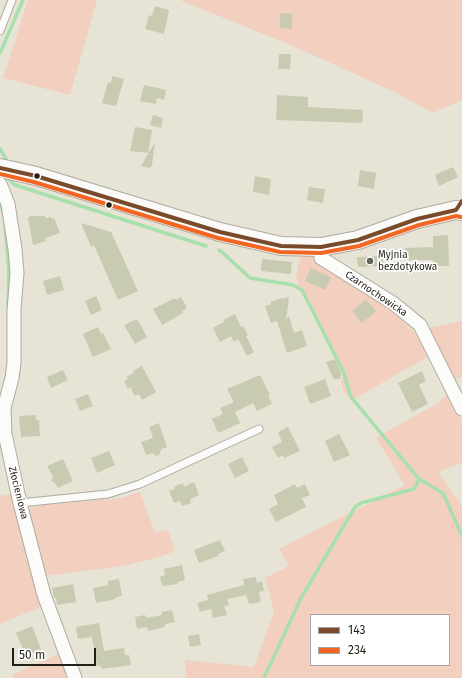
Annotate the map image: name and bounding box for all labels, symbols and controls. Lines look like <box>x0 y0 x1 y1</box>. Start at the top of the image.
unlabelled marker <box>32 171 42 181</box>
unlabelled marker <box>104 200 114 210</box>
place label: Myjnia bezdotykowa <box>378 249 437 272</box>
marker: Myjnia bezdotykowa <box>365 256 375 266</box>
street label: Czarnochowicka <box>343 269 409 319</box>
street label: Złocieniowa <box>6 465 30 521</box>
legend <box>310 614 450 666</box>
text: 143 <box>348 623 365 637</box>
scale bar <box>14 640 98 666</box>
text: 234 <box>348 643 366 657</box>
text: 50 m <box>19 648 45 662</box>

